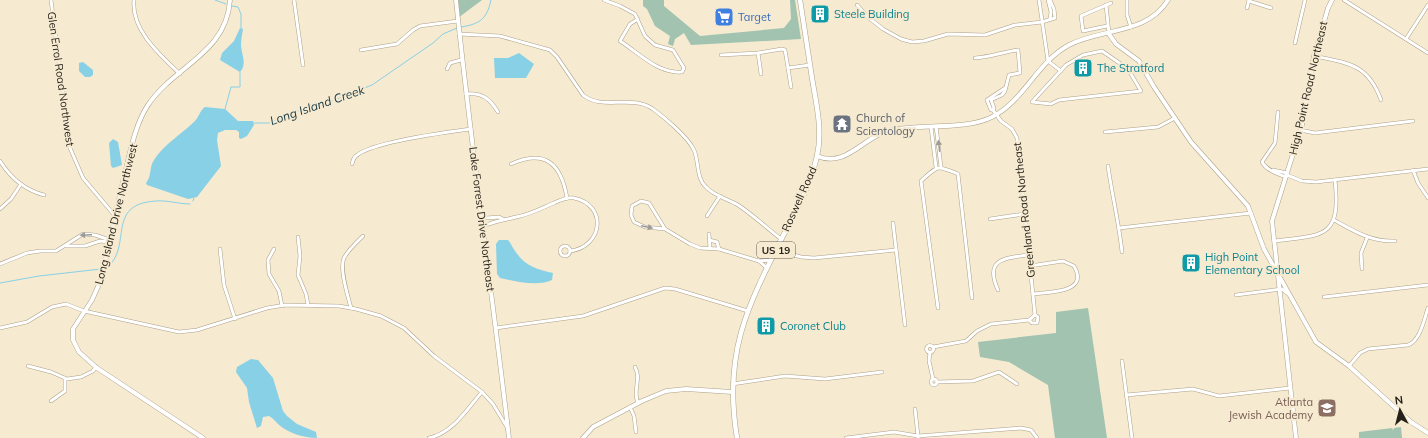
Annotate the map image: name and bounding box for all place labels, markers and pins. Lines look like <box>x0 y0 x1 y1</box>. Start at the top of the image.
building icon: Steele Building <box>809 3 831 25</box>
supermarket icon: Target <box>713 6 735 28</box>
place label: Steele Building <box>834 7 909 21</box>
place label: Target <box>738 10 771 24</box>
building icon: The Stratford <box>1072 57 1094 79</box>
place label: The Stratford <box>1097 61 1164 75</box>
place label: Church of Scientology <box>856 111 915 138</box>
temple icon: Church of Scientology <box>831 113 853 135</box>
place label: High Point Elementary School <box>1205 250 1300 277</box>
building icon: High Point Elementary School <box>1180 252 1202 274</box>
building icon: Coronet Club <box>755 315 777 337</box>
place label: Coronet Club <box>780 319 846 333</box>
place label: Atlanta Jewish Academy <box>1228 395 1313 422</box>
school or university icon: Atlanta Jewish Academy <box>1316 397 1338 419</box>

